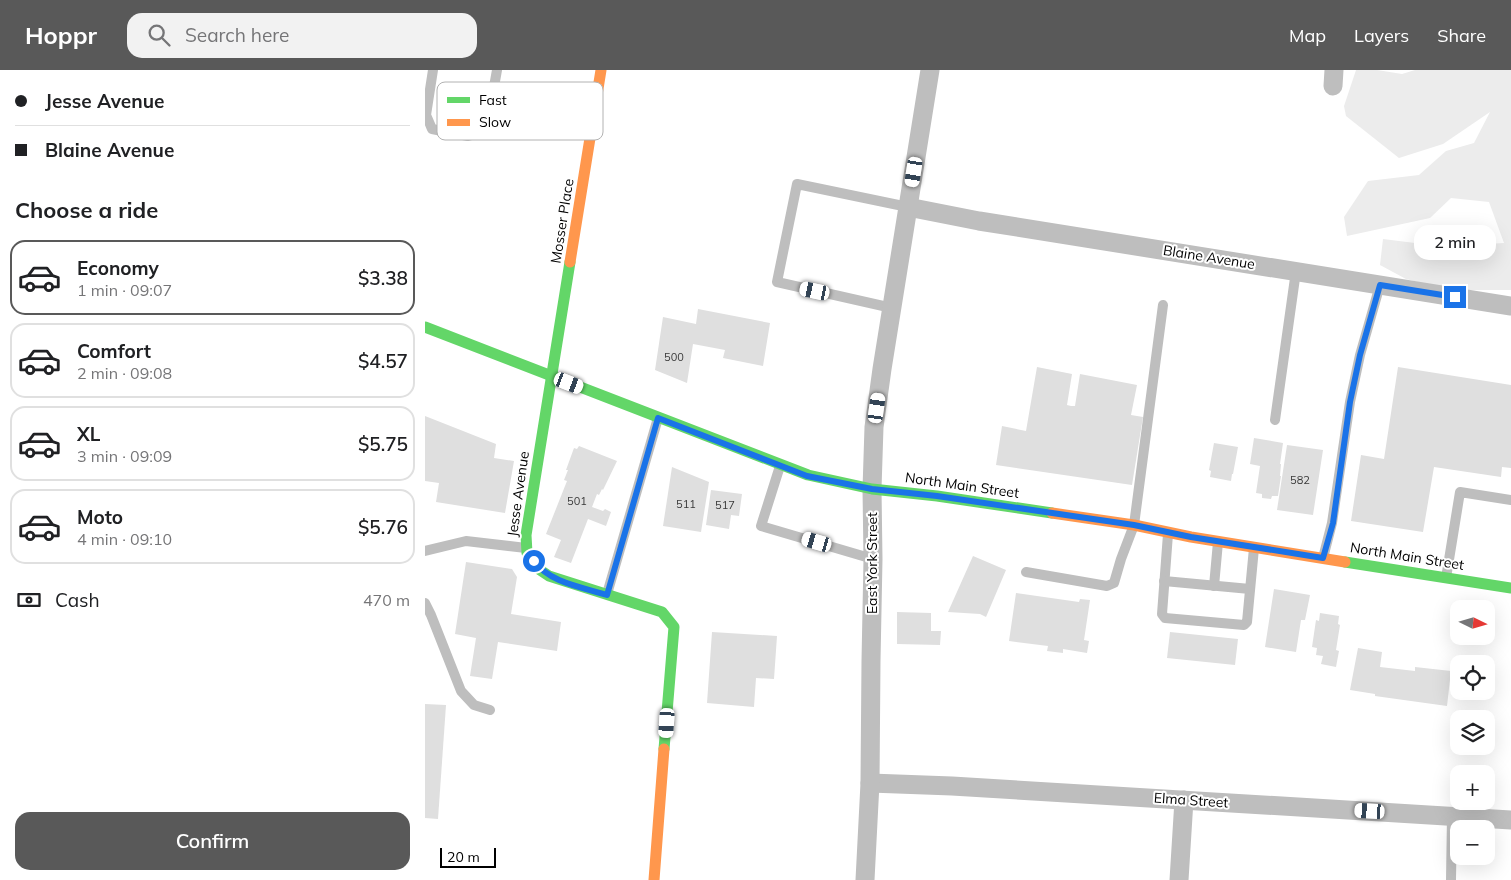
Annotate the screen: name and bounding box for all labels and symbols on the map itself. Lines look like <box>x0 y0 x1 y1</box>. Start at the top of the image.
legend <box>437 82 603 140</box>
text: Fast <box>479 91 507 109</box>
text: Slow <box>479 113 511 131</box>
car <box>904 156 923 188</box>
street label: Mosser Place <box>546 177 578 265</box>
callout: 2 min <box>1414 224 1496 260</box>
street label: Blaine Avenue <box>1162 241 1256 273</box>
car <box>798 281 831 301</box>
route end <box>1444 286 1466 308</box>
house number: 500 <box>664 350 684 364</box>
car <box>552 371 585 395</box>
car <box>867 392 886 424</box>
street label: Jesse Avenue <box>503 450 533 538</box>
street label: North Main Street <box>904 468 1020 502</box>
house number: 582 <box>1290 473 1310 487</box>
house number: 501 <box>567 494 587 508</box>
house number: 511 <box>676 497 696 511</box>
house number: 517 <box>715 498 735 512</box>
street label: East York Street <box>863 512 881 614</box>
car <box>800 531 833 553</box>
street label: North Main Street <box>1349 538 1465 574</box>
route start <box>523 550 545 572</box>
north arrow <box>1450 600 1495 645</box>
car <box>658 708 675 738</box>
street label: Elma Street <box>1153 788 1229 812</box>
car <box>1354 803 1385 819</box>
scale bar <box>440 845 496 868</box>

